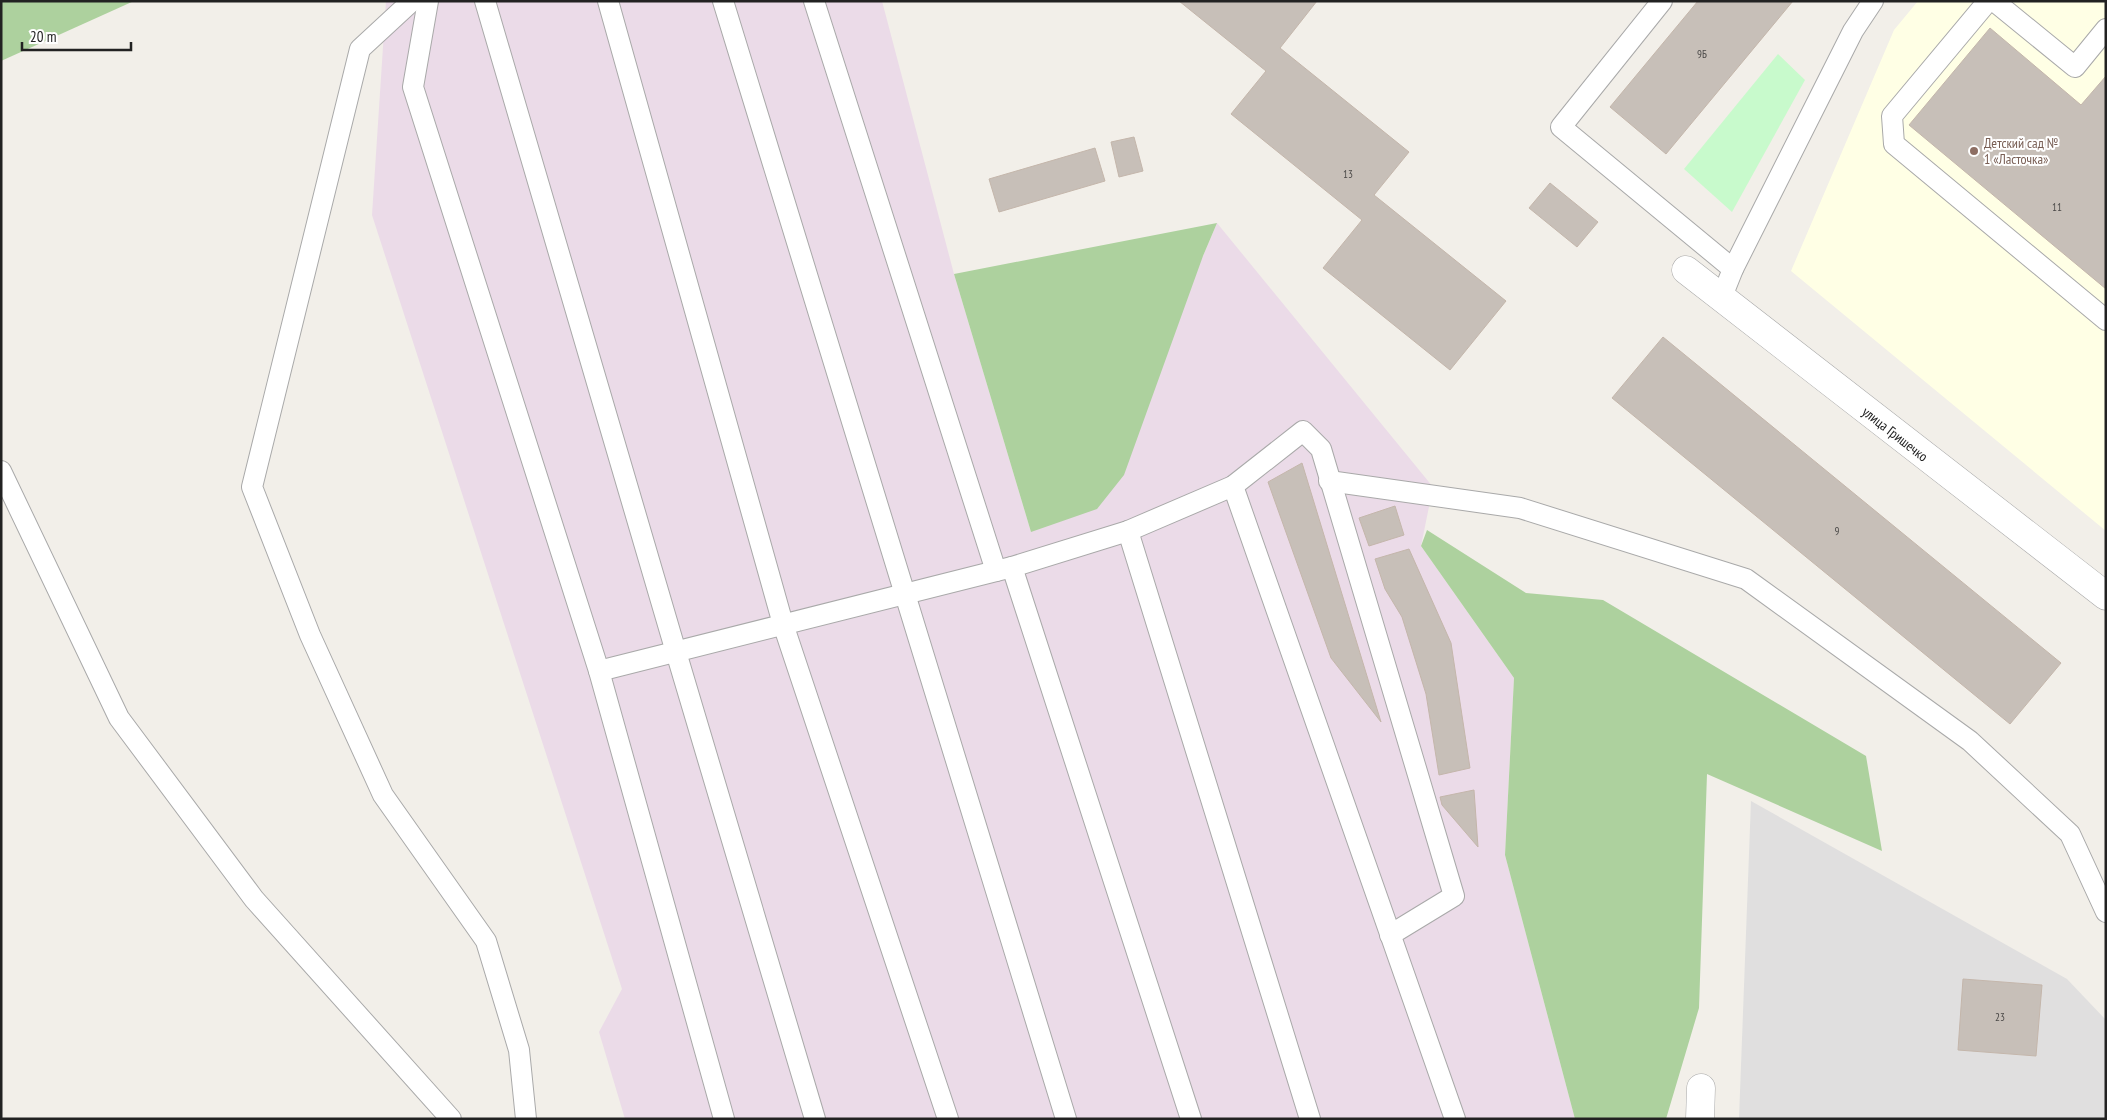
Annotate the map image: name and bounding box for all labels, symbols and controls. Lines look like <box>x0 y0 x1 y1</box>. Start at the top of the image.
scale bar <box>22 20 131 52</box>
text: 20 m <box>30 27 56 46</box>
house number: 9Б <box>1697 47 1707 61</box>
place label: Детский сад № 1 «Ласточка» <box>1984 134 2058 168</box>
marker: Детский сад № 1 «Ласточка» <box>1968 145 1980 157</box>
house number: 13 <box>1343 167 1353 181</box>
house number: 11 <box>2052 200 2062 214</box>
street label: улица Гришечко <box>1858 403 1932 465</box>
house number: 9 <box>1835 524 1840 538</box>
house number: 23 <box>1995 1010 2005 1024</box>

